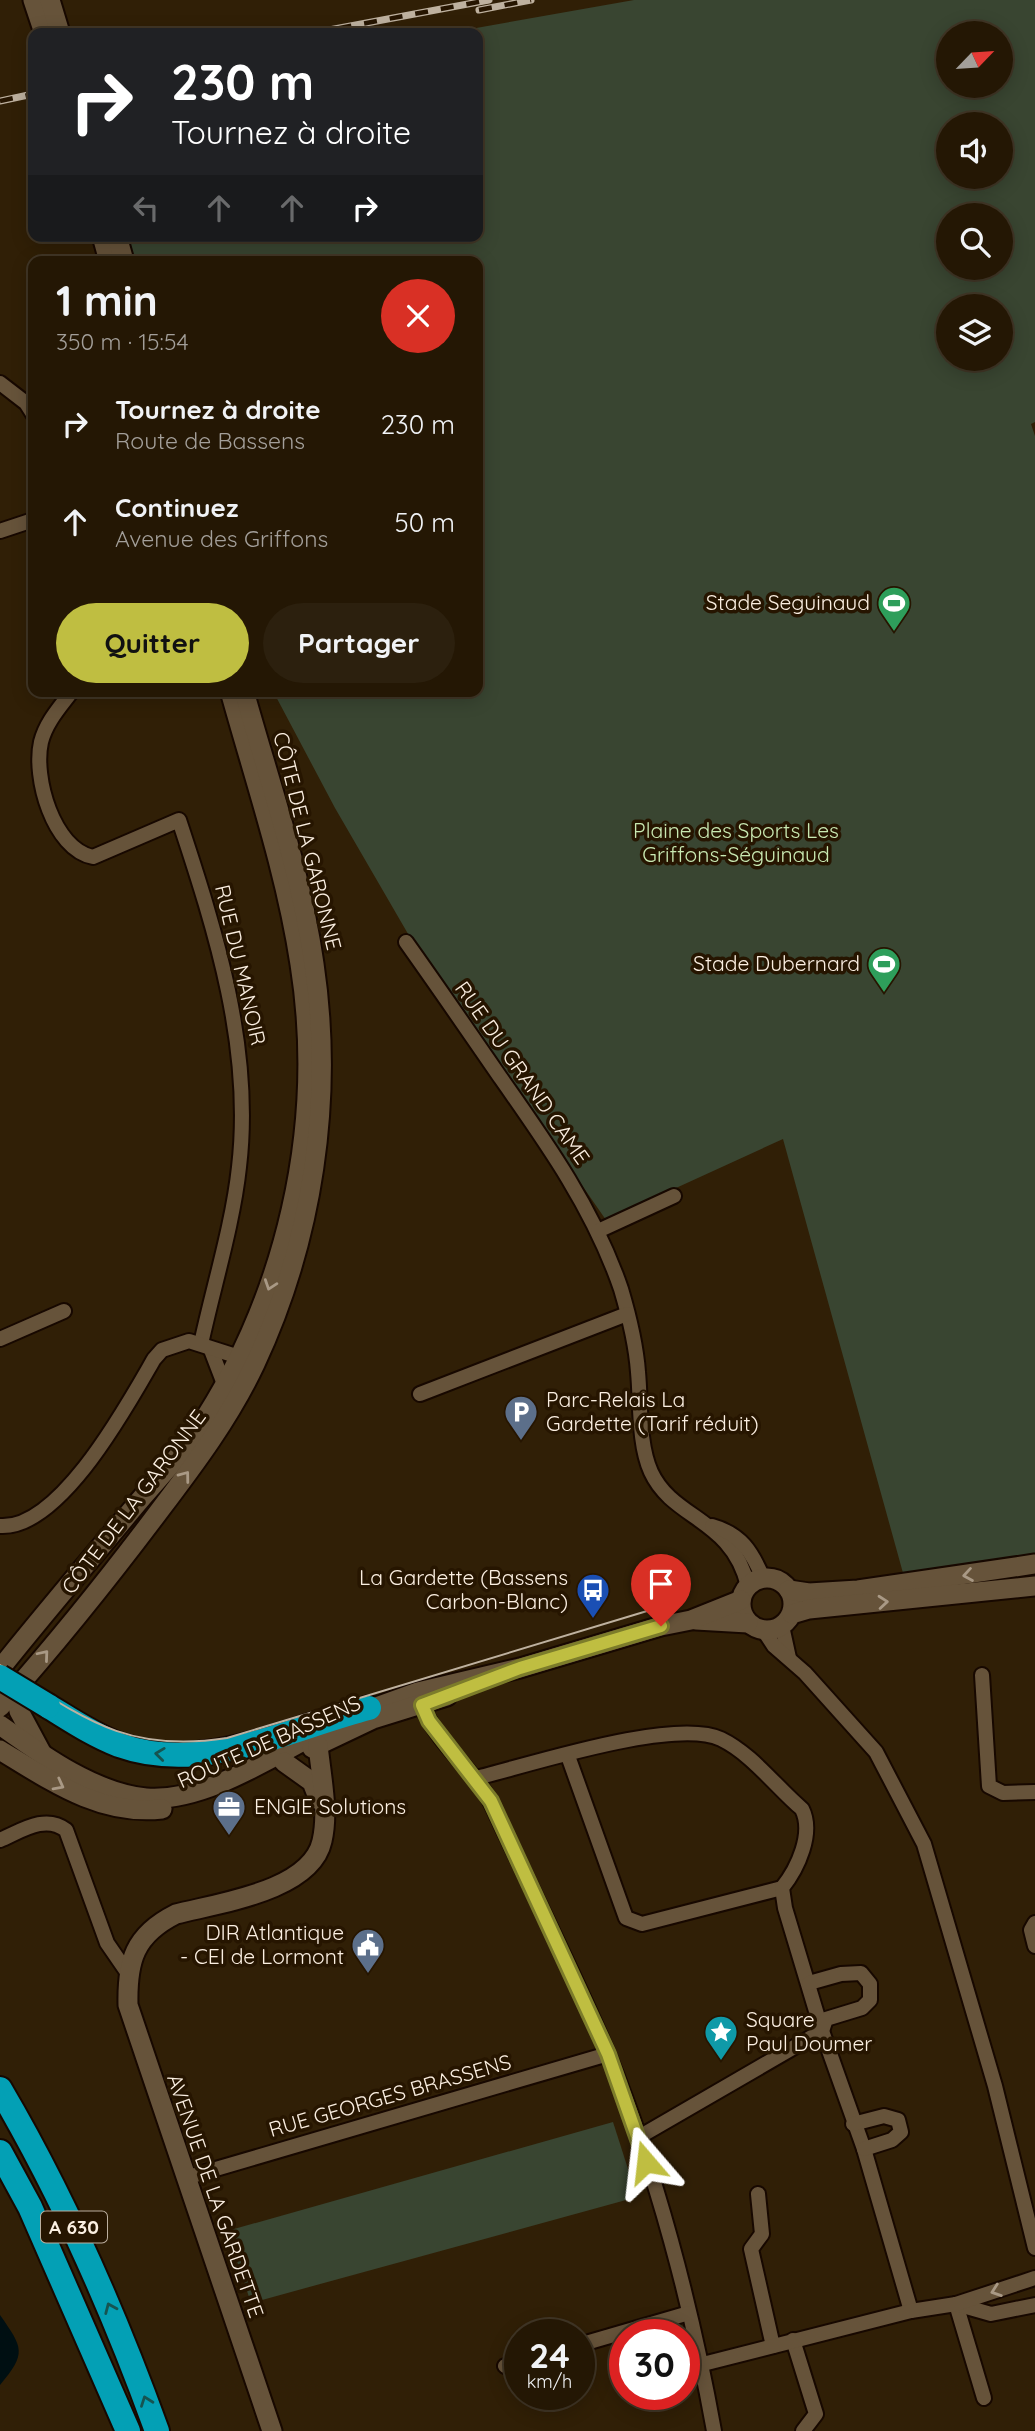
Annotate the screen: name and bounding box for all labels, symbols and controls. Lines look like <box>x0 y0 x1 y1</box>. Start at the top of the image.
north arrow <box>936 21 1013 98</box>
map controls <box>936 21 1013 371</box>
text: 230 m <box>171 51 314 112</box>
icon: right <box>56 56 147 147</box>
text: Tournez à droite <box>171 112 411 152</box>
button: sound <box>936 112 1013 189</box>
icon: left <box>127 189 165 227</box>
icon: ahead <box>200 189 238 227</box>
icon: ahead <box>273 189 311 227</box>
icon: right <box>346 189 384 227</box>
button: search <box>936 203 1013 280</box>
text: 1 min <box>56 274 158 327</box>
button: close <box>381 279 455 353</box>
button: layers <box>936 294 1013 371</box>
text: 350 m · 15:54 <box>56 327 189 356</box>
text: Tournez à droite <box>115 393 320 426</box>
icon: right <box>56 405 94 443</box>
text: 230 m <box>381 408 455 441</box>
text: Route de Bassens <box>115 426 305 455</box>
text: Continuez <box>115 491 238 524</box>
icon: ahead <box>56 503 94 541</box>
text: 50 m <box>395 506 455 539</box>
text: Avenue des Griffons <box>115 524 328 553</box>
sports icon: Stade Seguinaud <box>875 584 913 633</box>
place label: Stade Seguinaud <box>706 589 870 615</box>
button: Quitter <box>56 603 249 683</box>
button: Partager <box>263 603 455 683</box>
street label: CÔTE DE LA GARONNE <box>268 729 348 953</box>
park label: Plaine des Sports Les Griffons-Séguinaud <box>633 817 839 867</box>
street label: RUE DU MANOIR <box>210 882 272 1048</box>
sports icon: Stade Dubernard <box>865 945 903 994</box>
place label: Stade Dubernard <box>693 950 860 976</box>
street label: RUE DU GRAND CAME <box>450 976 596 1169</box>
one-way arrow <box>264 1278 278 1290</box>
place label: Parc-Relais La Gardette (Tarif réduit) <box>546 1386 759 1436</box>
parking icon: Parc-Relais La Gardette (Tarif réduit) <box>502 1393 540 1442</box>
street label: CÔTE DE LA GARONNE <box>55 1404 211 1599</box>
one-way arrow <box>177 1471 190 1484</box>
pin <box>631 1554 691 1626</box>
place label: La Gardette (Bassens Carbon-Blanc) <box>359 1564 568 1614</box>
icon: arrive <box>642 1565 680 1603</box>
one-way arrow <box>962 1567 974 1582</box>
bus stop icon: La Gardette (Bassens Carbon-Blanc) <box>574 1571 612 1620</box>
one-way arrow <box>878 1595 889 1610</box>
one-way arrow <box>36 1650 48 1663</box>
street label: ROUTE DE BASSENS <box>173 1689 364 1793</box>
one-way arrow <box>155 1746 166 1761</box>
one-way arrow <box>51 1777 64 1791</box>
office icon: ENGIE Solutions <box>210 1788 248 1837</box>
place label: ENGIE Solutions <box>254 1793 406 1819</box>
place label: DIR Atlantique - CEI de Lormont <box>180 1919 344 1969</box>
public building icon: DIR Atlantique - CEI de Lormont <box>349 1926 387 1975</box>
place label: Square Paul Doumer <box>746 2006 872 2056</box>
place icon: Square Paul Doumer <box>702 2013 740 2062</box>
street label: RUE GEORGES BRASSENS <box>265 2048 514 2142</box>
street label: AVENUE DE LA GARDETTE <box>162 2070 270 2321</box>
position arrow <box>609 2125 683 2199</box>
road number: A 630 <box>41 2212 107 2242</box>
one-way arrow <box>990 2283 1002 2297</box>
one-way arrow <box>104 2303 118 2315</box>
speed limit sign: 30 <box>609 2319 700 2410</box>
text: 24 <box>529 2333 570 2377</box>
text: km/h <box>527 2370 572 2393</box>
one-way arrow <box>141 2396 155 2408</box>

